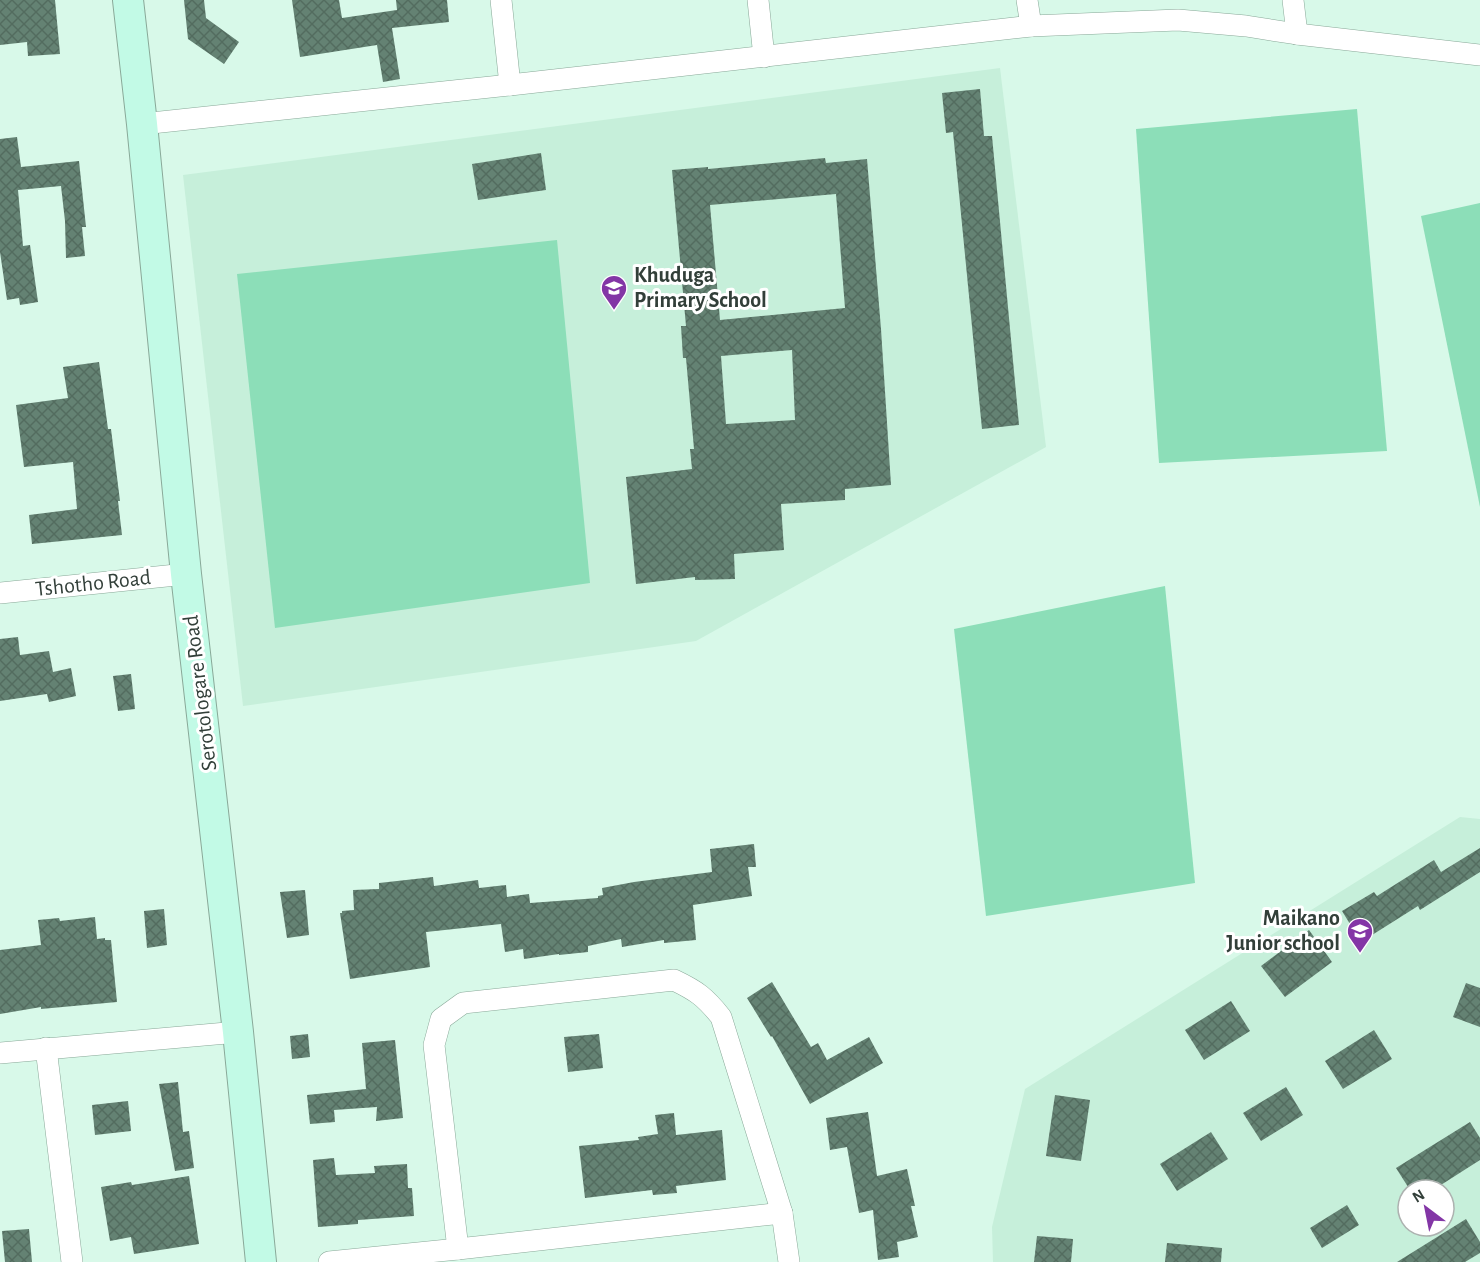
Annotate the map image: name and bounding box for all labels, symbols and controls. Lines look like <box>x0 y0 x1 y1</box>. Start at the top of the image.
place label: Khuduga Primary School <box>634 264 767 312</box>
school or university icon: Khuduga Primary School <box>599 273 629 311</box>
street label: Tshotho Road <box>34 566 152 600</box>
street label: Serotologare Road <box>180 614 220 772</box>
place label: Maikano Junior school <box>1226 907 1340 954</box>
school or university icon: Maikano Junior school <box>1345 916 1375 954</box>
north arrow <box>1396 1178 1456 1238</box>
text: N <box>1410 1186 1428 1206</box>

